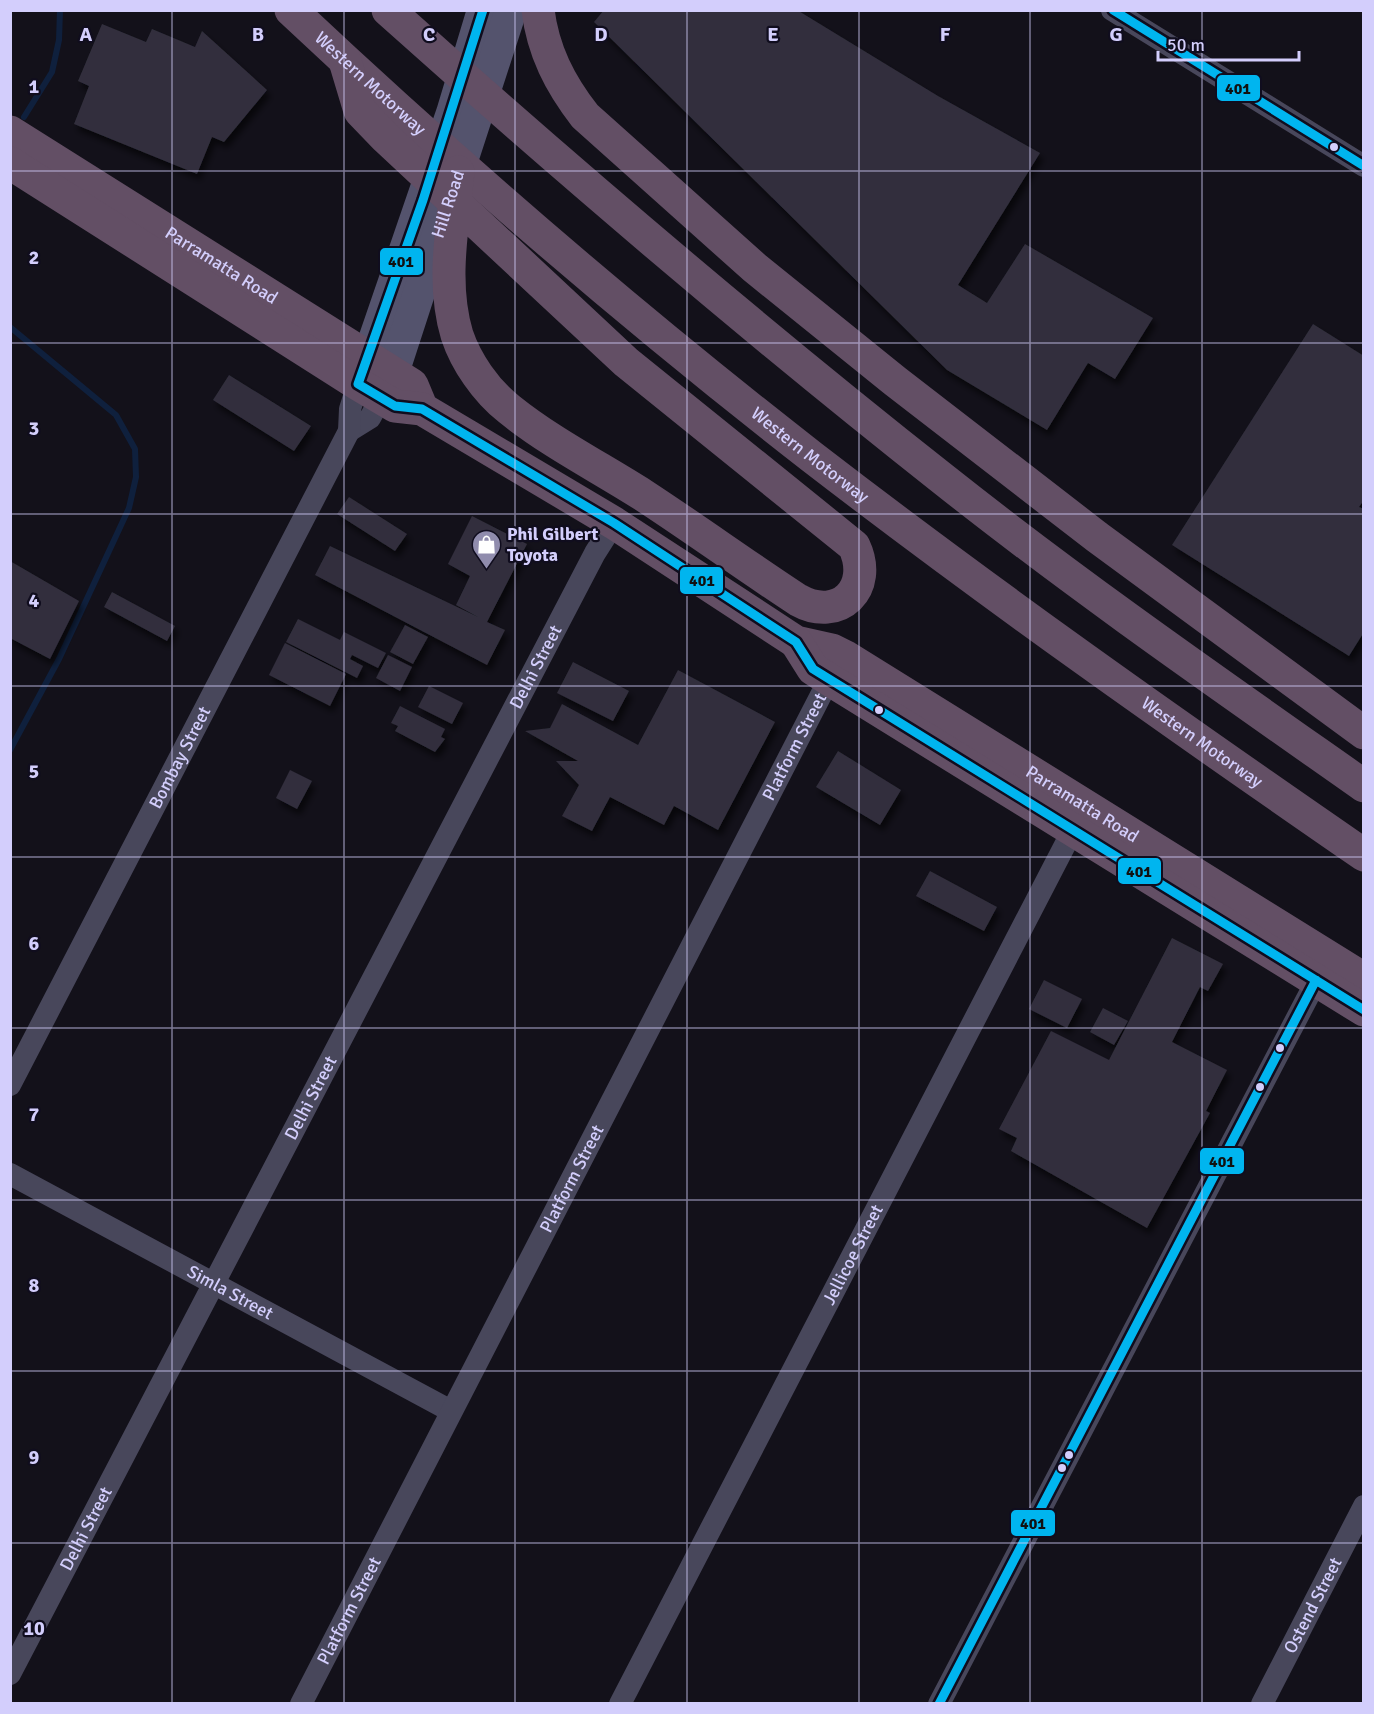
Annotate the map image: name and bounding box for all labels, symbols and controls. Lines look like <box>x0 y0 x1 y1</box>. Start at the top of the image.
text: A <box>80 22 93 47</box>
text: B <box>252 22 264 47</box>
text: C <box>423 22 435 47</box>
text: D <box>594 22 608 47</box>
text: E <box>767 22 779 47</box>
text: F <box>940 22 951 47</box>
text: G <box>1109 22 1123 47</box>
scale bar <box>1158 24 1299 62</box>
street label: Western Motorway <box>310 27 431 140</box>
text: 50 m <box>1167 34 1205 56</box>
text: 1 <box>29 74 40 99</box>
line badge: 401 <box>1216 74 1261 102</box>
text: 401 <box>1225 79 1251 99</box>
unlabelled marker <box>1328 141 1340 153</box>
street label: Hill Road <box>427 167 469 241</box>
street label: Parramatta Road <box>161 222 282 309</box>
text: 2 <box>29 245 39 270</box>
line badge: 401 <box>379 247 424 276</box>
text: 401 <box>388 252 414 272</box>
street label: Western Motorway <box>747 402 874 508</box>
text: 3 <box>29 416 39 441</box>
place label: Phil Gilbert Toyota <box>507 523 599 566</box>
shop icon: Phil Gilbert Toyota <box>470 528 502 570</box>
line badge: 401 <box>679 566 724 595</box>
text: 401 <box>689 571 715 591</box>
text: 4 <box>29 588 40 613</box>
street label: Delhi Street <box>505 621 567 713</box>
street label: Platform Street <box>758 689 831 804</box>
street label: Western Motorway <box>1137 692 1268 793</box>
street label: Bombay Street <box>144 702 215 812</box>
unlabelled marker <box>873 704 885 716</box>
text: 5 <box>29 759 39 784</box>
street label: Parramatta Road <box>1022 761 1143 847</box>
line badge: 401 <box>1117 857 1162 885</box>
text: 401 <box>1126 862 1152 882</box>
text: 6 <box>29 931 40 956</box>
unlabelled marker <box>1274 1042 1286 1054</box>
street label: Delhi Street <box>280 1052 342 1143</box>
unlabelled marker <box>1254 1081 1266 1093</box>
text: 7 <box>29 1102 40 1127</box>
street label: Platform Street <box>535 1121 609 1236</box>
line badge: 401 <box>1199 1147 1245 1175</box>
text: 401 <box>1209 1152 1235 1172</box>
street label: Jellicoe Street <box>818 1201 888 1309</box>
street label: Simla Street <box>183 1260 277 1324</box>
text: 8 <box>29 1273 40 1298</box>
text: 9 <box>29 1445 40 1470</box>
unlabelled marker <box>1063 1449 1075 1461</box>
unlabelled marker <box>1056 1462 1068 1474</box>
street label: Delhi Street <box>55 1483 117 1574</box>
line badge: 401 <box>1010 1509 1056 1537</box>
text: 401 <box>1020 1514 1046 1534</box>
street label: Platform Street <box>312 1553 386 1668</box>
street label: Ostend Street <box>1279 1554 1347 1657</box>
text: 10 <box>23 1616 45 1641</box>

